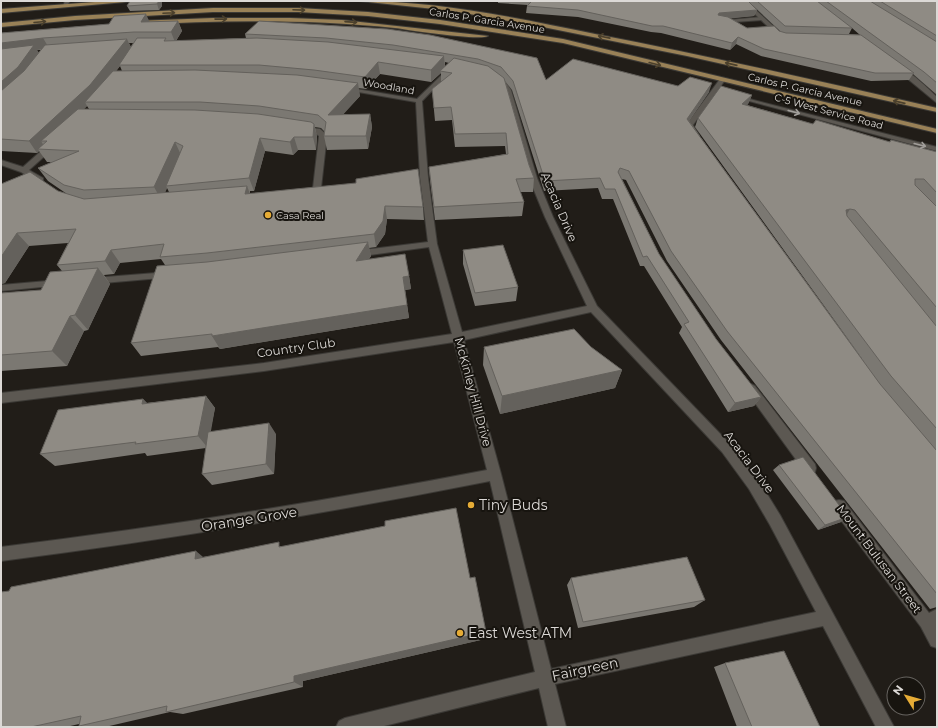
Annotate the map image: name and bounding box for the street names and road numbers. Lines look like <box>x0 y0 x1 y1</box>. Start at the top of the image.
street label: Carlos P. Garcia Avenue <box>428 5 546 36</box>
street label: Carlos P. Garcia Avenue <box>746 70 863 109</box>
street label: Woodland <box>362 76 416 97</box>
street label: C-5 West Service Road <box>773 91 885 132</box>
street label: Acacia Drive <box>538 170 581 244</box>
street label: Country Club <box>256 335 336 360</box>
street label: McKinley Hill Drive <box>452 336 495 448</box>
street label: Acacia Drive <box>721 428 778 496</box>
street label: Mount Bulusan Street <box>834 501 925 616</box>
street label: Orange Grove <box>200 503 298 535</box>
street label: Fairgreen <box>550 653 620 685</box>

